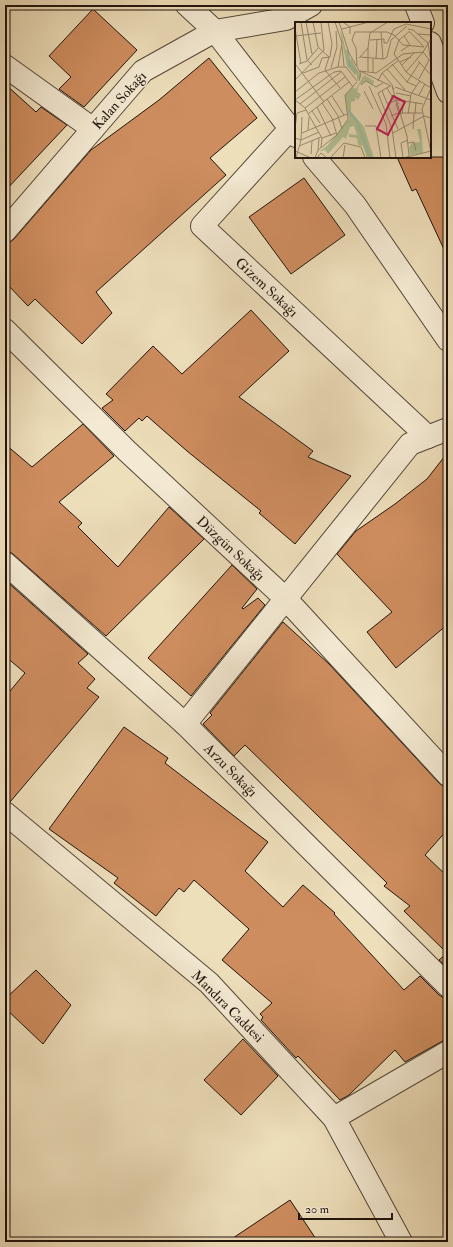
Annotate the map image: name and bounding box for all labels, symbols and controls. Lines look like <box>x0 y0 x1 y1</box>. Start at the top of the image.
inset map <box>295 22 431 158</box>
street label: Kalan Sokağı <box>89 68 150 133</box>
street label: Gizem Sokağı <box>232 254 302 321</box>
street label: Düzgün Sokağı <box>193 512 269 585</box>
street label: Arzu Sokağı <box>200 739 261 801</box>
street label: Mandıra Caddesi <box>188 967 267 1046</box>
scale bar <box>299 1195 392 1221</box>
text: 20 m <box>305 1202 330 1217</box>

